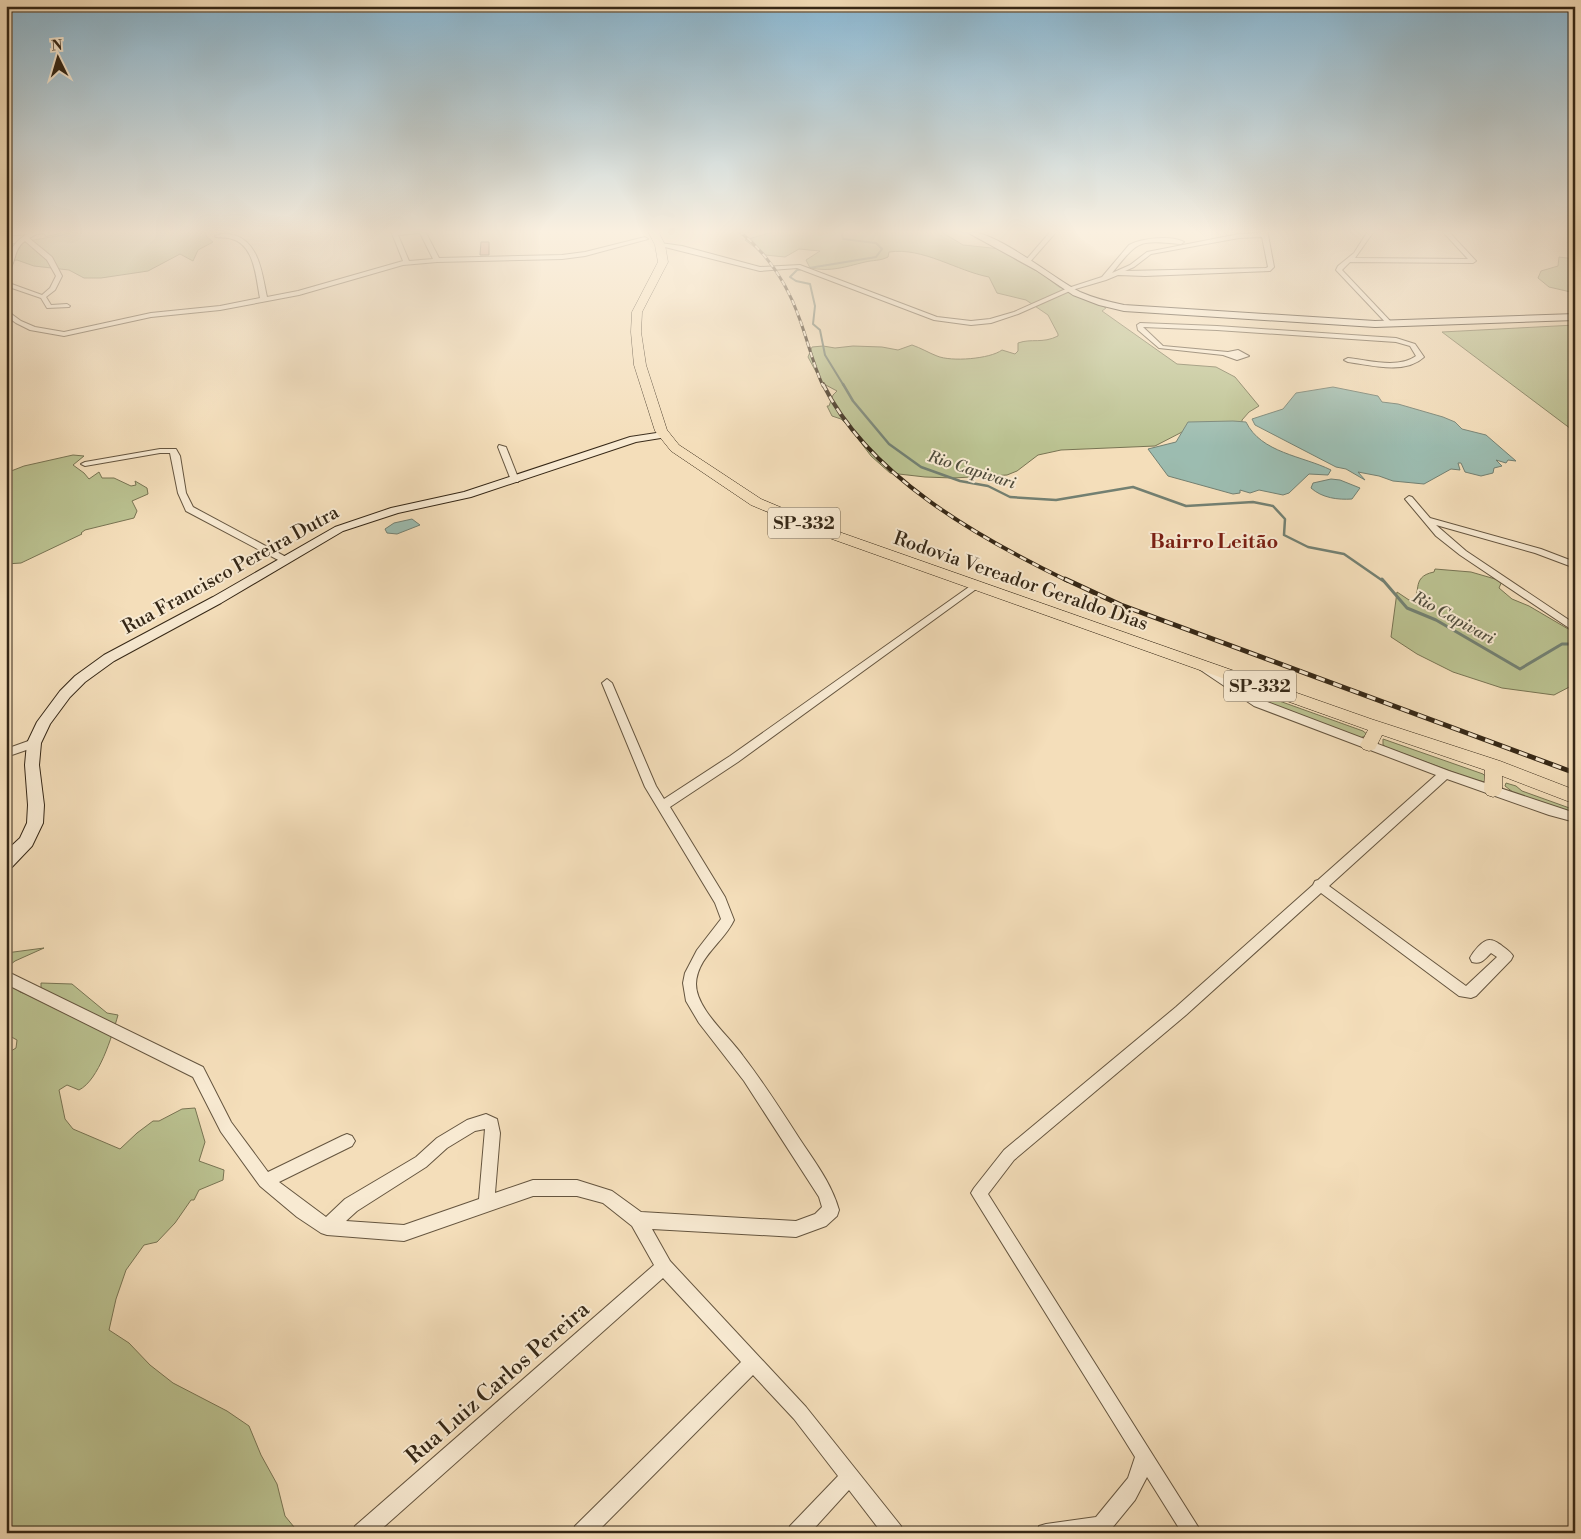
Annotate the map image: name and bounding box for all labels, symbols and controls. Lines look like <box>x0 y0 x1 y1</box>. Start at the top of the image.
north arrow <box>32 32 82 82</box>
text: N <box>51 37 63 55</box>
water label: Rio Capivari <box>924 446 1018 494</box>
street label: Rua Francisco Pereira Dutra <box>118 500 343 640</box>
road number: SP-332 <box>768 508 840 538</box>
street label: Rodovia Vereador Geraldo Dias <box>890 526 1151 636</box>
district label: Bairro Leitão <box>1150 530 1278 555</box>
water label: Rio Capivari <box>1408 587 1498 649</box>
road number: SP-332 <box>1224 670 1296 701</box>
street label: Rua Luiz Carlos Pereira <box>401 1296 596 1470</box>

